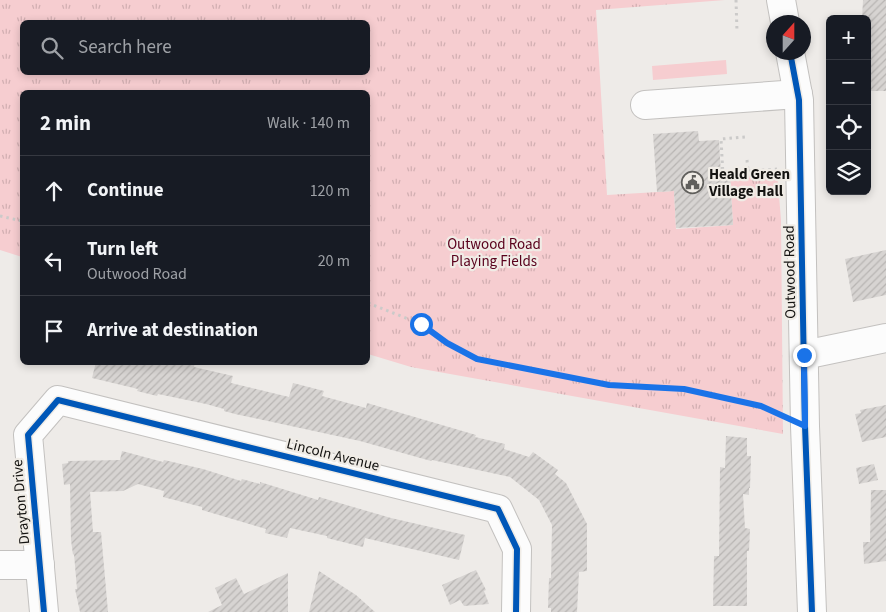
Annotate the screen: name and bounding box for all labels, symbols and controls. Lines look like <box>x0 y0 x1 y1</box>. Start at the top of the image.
north arrow <box>766 15 811 60</box>
map controls <box>826 15 871 195</box>
button: + <box>826 15 871 60</box>
search box <box>20 20 370 75</box>
icon: search <box>38 34 66 62</box>
text: Search here <box>78 34 172 61</box>
button: − <box>826 60 871 105</box>
button: locate <box>826 105 871 150</box>
text: 2 min <box>40 108 91 138</box>
text: Walk · 140 m <box>267 112 350 134</box>
button: layers <box>826 150 871 195</box>
place label: Heald Green Village Hall <box>708 164 790 202</box>
public building icon: Heald Green Village Hall <box>681 171 705 195</box>
icon: ahead <box>40 177 68 205</box>
text: Continue <box>87 177 164 204</box>
text: 120 m <box>310 180 350 202</box>
street label: Outwood Road <box>779 225 801 319</box>
park label: Outwood Road Playing Fields <box>447 234 541 272</box>
text: Turn left <box>87 236 158 263</box>
icon: left <box>40 247 68 275</box>
text: 20 m <box>318 250 350 272</box>
text: Outwood Road <box>87 263 187 285</box>
route start <box>410 313 433 336</box>
icon: arrive <box>40 317 68 345</box>
text: Arrive at destination <box>87 317 258 344</box>
route end <box>793 344 816 367</box>
street label: Lincoln Avenue <box>284 433 382 477</box>
street label: Drayton Drive <box>7 459 35 545</box>

